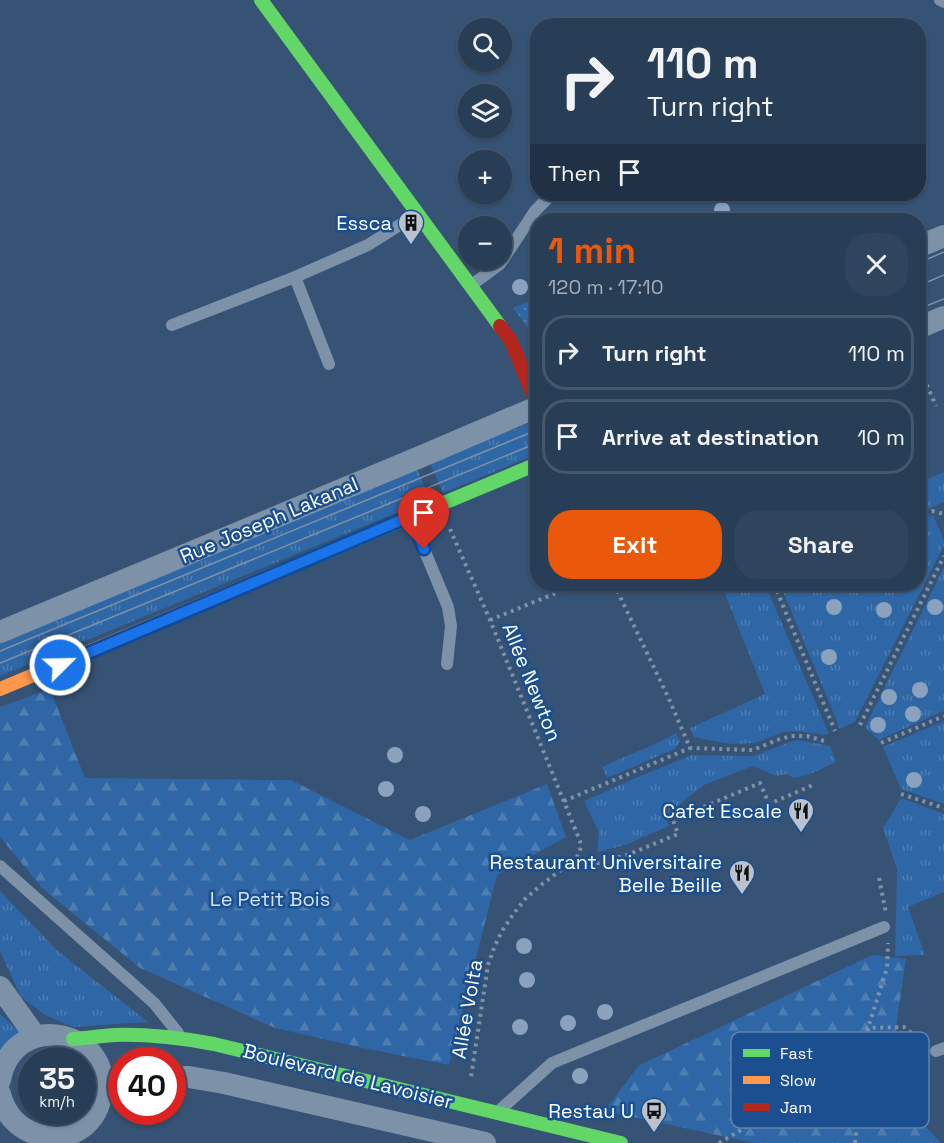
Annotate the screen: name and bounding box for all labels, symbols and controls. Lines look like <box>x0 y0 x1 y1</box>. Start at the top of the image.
map controls <box>458 18 512 270</box>
button: search <box>458 18 512 72</box>
text: 110 m <box>647 37 759 90</box>
icon: right <box>548 42 626 120</box>
button: layers <box>458 84 512 138</box>
text: Turn right <box>647 89 774 124</box>
button: + <box>458 150 512 204</box>
icon: arrive <box>613 156 646 189</box>
text: Then <box>548 159 601 187</box>
building icon: Essca <box>396 208 426 246</box>
place label: Essca <box>336 210 392 236</box>
button: − <box>458 216 512 270</box>
text: 1 min <box>548 228 636 274</box>
button: close <box>845 233 908 296</box>
text: 120 m · 17:10 <box>548 274 663 300</box>
icon: right <box>551 336 584 369</box>
text: Turn right <box>602 339 707 367</box>
text: 110 m <box>848 339 905 367</box>
icon: arrive <box>551 420 584 453</box>
text: Arrive at destination <box>602 423 819 451</box>
text: 10 m <box>857 423 905 451</box>
street label: Rue Joseph Lakanal <box>176 471 362 569</box>
pin <box>398 487 449 549</box>
icon: arrive <box>407 496 440 529</box>
button: Exit <box>548 510 722 579</box>
button: Share <box>734 510 908 579</box>
street label: Allée Newton <box>496 619 568 745</box>
position arrow <box>28 633 92 697</box>
restaurant icon: Cafet Escale <box>786 796 816 834</box>
place label: Cafet Escale <box>662 798 782 824</box>
place label: Restaurant Universitaire Belle Beille <box>490 849 722 898</box>
restaurant icon: Restaurant Universitaire Belle Beille <box>727 858 757 896</box>
park label: Le Petit Bois <box>210 886 330 912</box>
street label: Allée Volta <box>445 957 489 1061</box>
legend <box>731 1032 929 1128</box>
street label: Boulevard de Lavoisier <box>240 1037 456 1115</box>
text: Fast <box>780 1043 813 1064</box>
speed limit sign: 40 <box>108 1047 186 1125</box>
text: 35 <box>39 1059 75 1098</box>
text: Slow <box>780 1070 816 1091</box>
text: km/h <box>39 1092 75 1111</box>
bus stop icon: Restau U <box>639 1096 669 1134</box>
text: Jam <box>780 1097 812 1118</box>
place label: Restau U <box>548 1098 634 1124</box>

